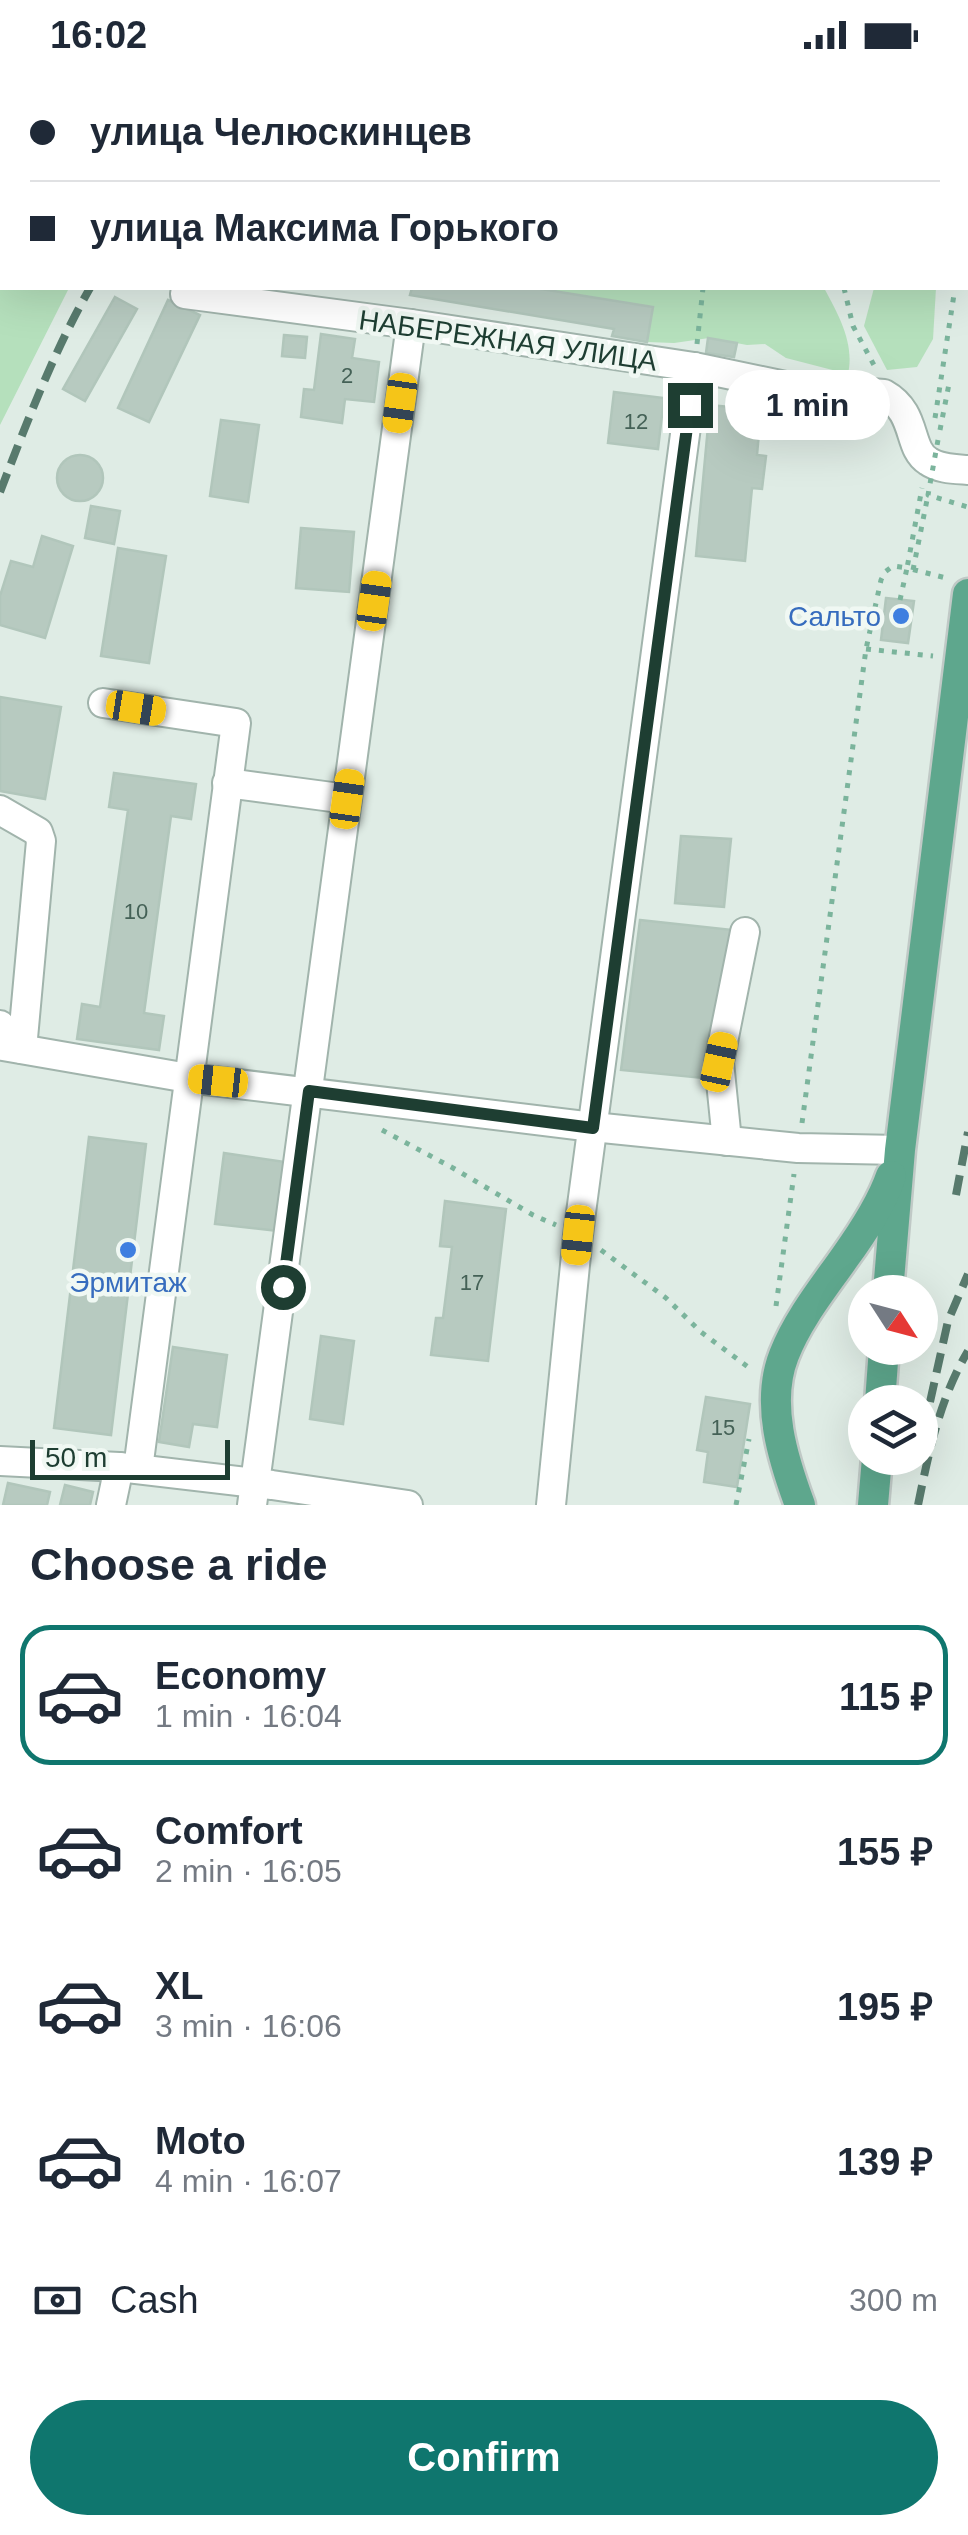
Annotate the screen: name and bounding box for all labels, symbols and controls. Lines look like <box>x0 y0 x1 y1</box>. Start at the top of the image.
text: 16:02 <box>50 14 147 56</box>
text: улица Челюскинцев <box>90 111 472 153</box>
text: улица Максима Горького <box>90 207 559 249</box>
street label: НАБЕРЕЖНАЯ УЛИЦА <box>357 304 659 377</box>
house number: 2 <box>341 363 353 388</box>
callout: 1 min <box>725 370 890 440</box>
car <box>381 371 419 435</box>
route end <box>668 383 713 428</box>
text: 1 min <box>766 387 849 423</box>
house number: 12 <box>624 409 648 434</box>
car <box>355 569 393 633</box>
place label: Сальто <box>788 601 881 632</box>
marker: Сальто <box>890 605 912 627</box>
car <box>104 688 168 728</box>
car <box>328 767 366 831</box>
house number: 10 <box>124 899 148 924</box>
car <box>698 1030 740 1094</box>
car <box>187 1063 249 1099</box>
car <box>560 1204 596 1266</box>
marker: Эрмитаж <box>117 1239 139 1261</box>
route start <box>261 1265 306 1310</box>
place label: Эрмитаж <box>69 1267 187 1298</box>
house number: 17 <box>460 1270 484 1295</box>
north arrow <box>848 1275 938 1365</box>
map controls <box>848 1275 938 1475</box>
button: layers <box>848 1385 938 1475</box>
house number: 15 <box>711 1415 735 1440</box>
scale bar <box>30 1435 230 1480</box>
text: 50 m <box>45 1442 107 1473</box>
text: Choose a ride <box>30 1539 328 1590</box>
icon: car <box>35 1650 125 1740</box>
text: Economy <box>155 1655 326 1697</box>
text: 115 ₽ <box>839 1676 933 1718</box>
text: 1 min · 16:04 <box>155 1698 342 1734</box>
icon: car <box>35 1805 125 1895</box>
text: Comfort <box>155 1810 303 1852</box>
text: 155 ₽ <box>837 1831 933 1873</box>
text: 2 min · 16:05 <box>155 1853 342 1889</box>
icon: car <box>35 1960 125 2050</box>
text: XL <box>155 1965 204 2007</box>
text: 195 ₽ <box>837 1986 933 2028</box>
text: 3 min · 16:06 <box>155 2008 342 2044</box>
icon: car <box>35 2115 125 2205</box>
text: Moto <box>155 2120 246 2162</box>
text: 139 ₽ <box>837 2141 933 2183</box>
text: 4 min · 16:07 <box>155 2163 342 2199</box>
icon: cash <box>30 2273 85 2328</box>
text: Cash <box>110 2279 199 2321</box>
text: 300 m <box>849 2282 938 2318</box>
button: Confirm <box>30 2400 938 2515</box>

